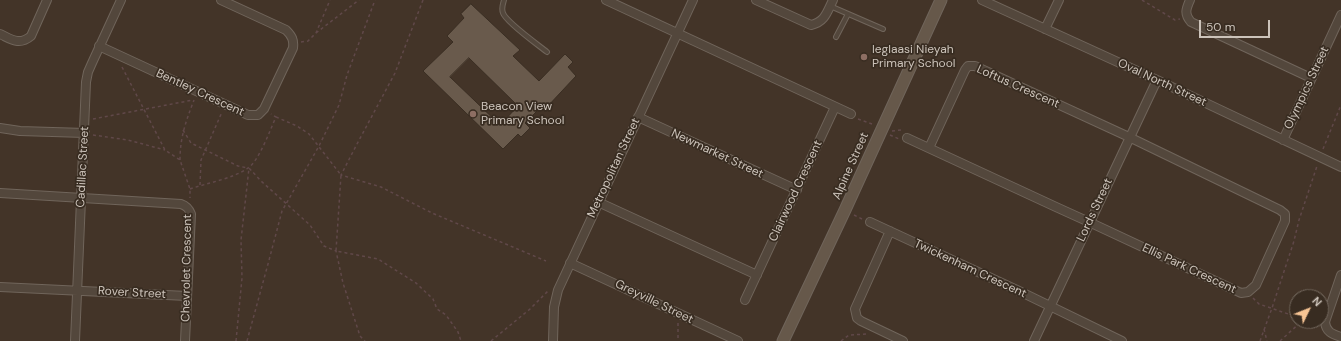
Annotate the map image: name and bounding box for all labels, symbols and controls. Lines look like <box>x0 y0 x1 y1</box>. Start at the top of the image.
scale bar <box>1201 12 1272 38</box>
text: 50 m <box>1206 19 1235 35</box>
place label: Ieglaasi Nieyah Primary School <box>872 43 955 71</box>
street label: Olympics Street <box>1281 44 1333 132</box>
marker: Ieglaasi Nieyah Primary School <box>859 52 869 62</box>
street label: Oval North Street <box>1115 56 1209 110</box>
street label: Loftus Crescent <box>974 62 1062 112</box>
street label: Bentley Crescent <box>154 66 246 120</box>
place label: Beacon View Primary School <box>481 100 564 128</box>
marker: Beacon View Primary School <box>468 109 478 119</box>
street label: Metropolitan Street <box>585 116 643 220</box>
street label: Cadillac Street <box>74 126 92 208</box>
street label: Newmarket Street <box>669 126 765 182</box>
street label: Alpine Street <box>830 130 872 202</box>
street label: Clairwood Crescent <box>766 138 826 244</box>
street label: Lords Street <box>1074 176 1116 244</box>
street label: Chevrolet Crescent <box>179 214 195 322</box>
street label: Twickenham Crescent <box>911 237 1029 301</box>
street label: Ellis Park Crescent <box>1140 241 1238 297</box>
street label: Greyville Street <box>613 277 695 327</box>
street label: Rover Street <box>98 284 166 302</box>
north arrow <box>1289 289 1329 329</box>
text: N <box>1309 294 1325 309</box>

